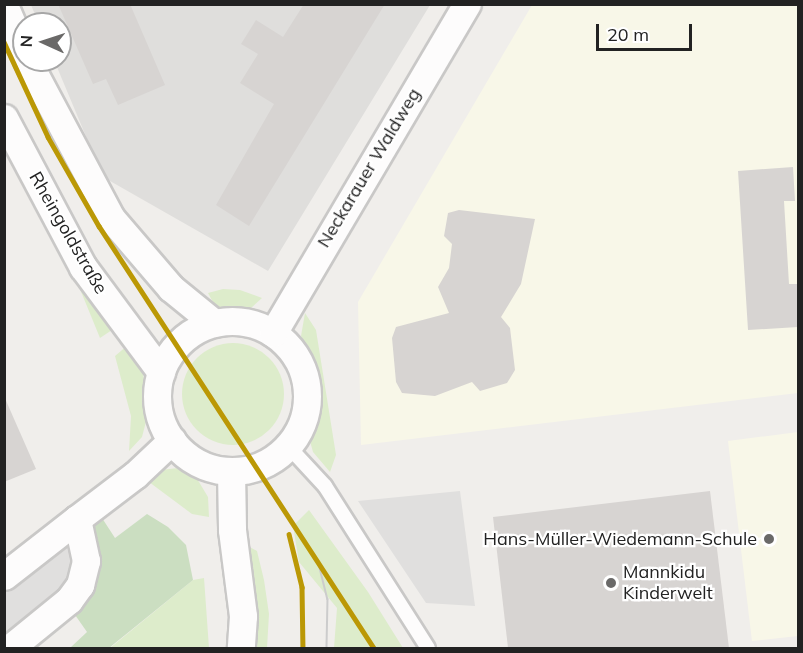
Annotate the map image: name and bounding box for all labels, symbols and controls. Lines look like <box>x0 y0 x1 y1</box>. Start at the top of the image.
north arrow <box>12 12 72 72</box>
scale bar <box>599 12 695 50</box>
text: 20 m <box>607 23 649 46</box>
text: N <box>16 35 36 48</box>
street label: Neckarauer Waldweg <box>313 85 425 251</box>
street label: Rheingoldstraße <box>24 168 112 298</box>
place label: Hans-Müller-Wiedemann-Schule <box>483 528 757 550</box>
marker: Hans-Müller-Wiedemann-Schule <box>762 532 776 546</box>
place label: Mannkidu Kinderwelt <box>623 562 713 604</box>
marker: Mannkidu Kinderwelt <box>604 576 618 590</box>

